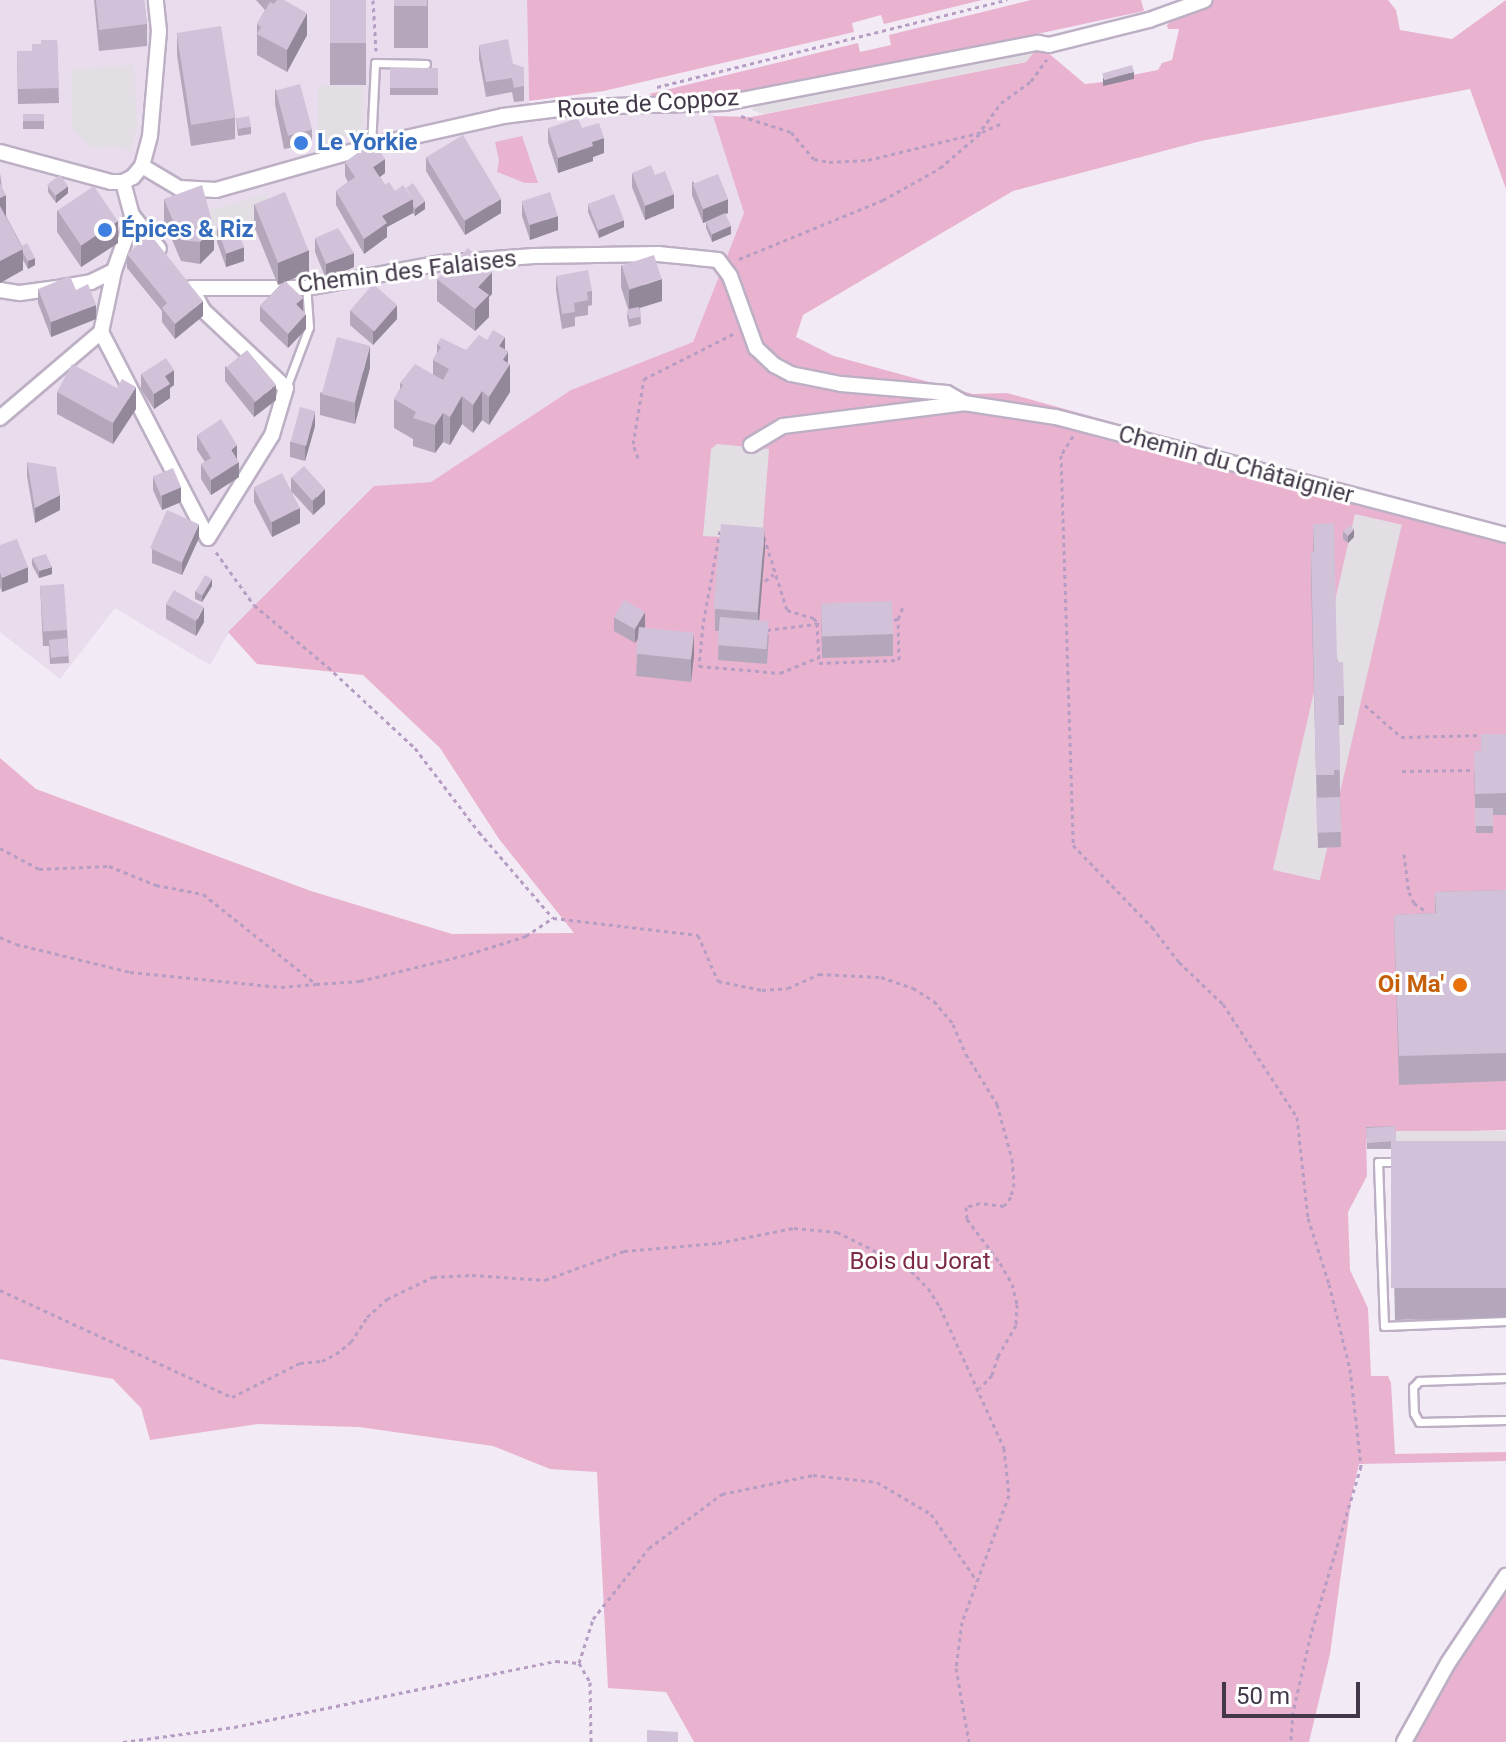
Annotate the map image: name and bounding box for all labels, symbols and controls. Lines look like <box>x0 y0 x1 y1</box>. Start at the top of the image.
street label: Route de Coppoz <box>556 83 740 125</box>
place label: Le Yorkie <box>317 129 417 157</box>
marker: Le Yorkie <box>292 134 310 152</box>
place label: Épices & Riz <box>121 216 254 244</box>
marker: Épices & Riz <box>96 221 114 239</box>
street label: Chemin des Falaises <box>296 244 518 300</box>
street label: Chemin du Châtaignier <box>1115 420 1357 510</box>
place label: Oi Ma' <box>1378 971 1444 999</box>
marker: Oi Ma' <box>1451 976 1469 994</box>
park label: Bois du Jorat <box>849 1248 991 1276</box>
scale bar <box>1226 1666 1364 1716</box>
text: 50 m <box>1236 1682 1290 1710</box>

